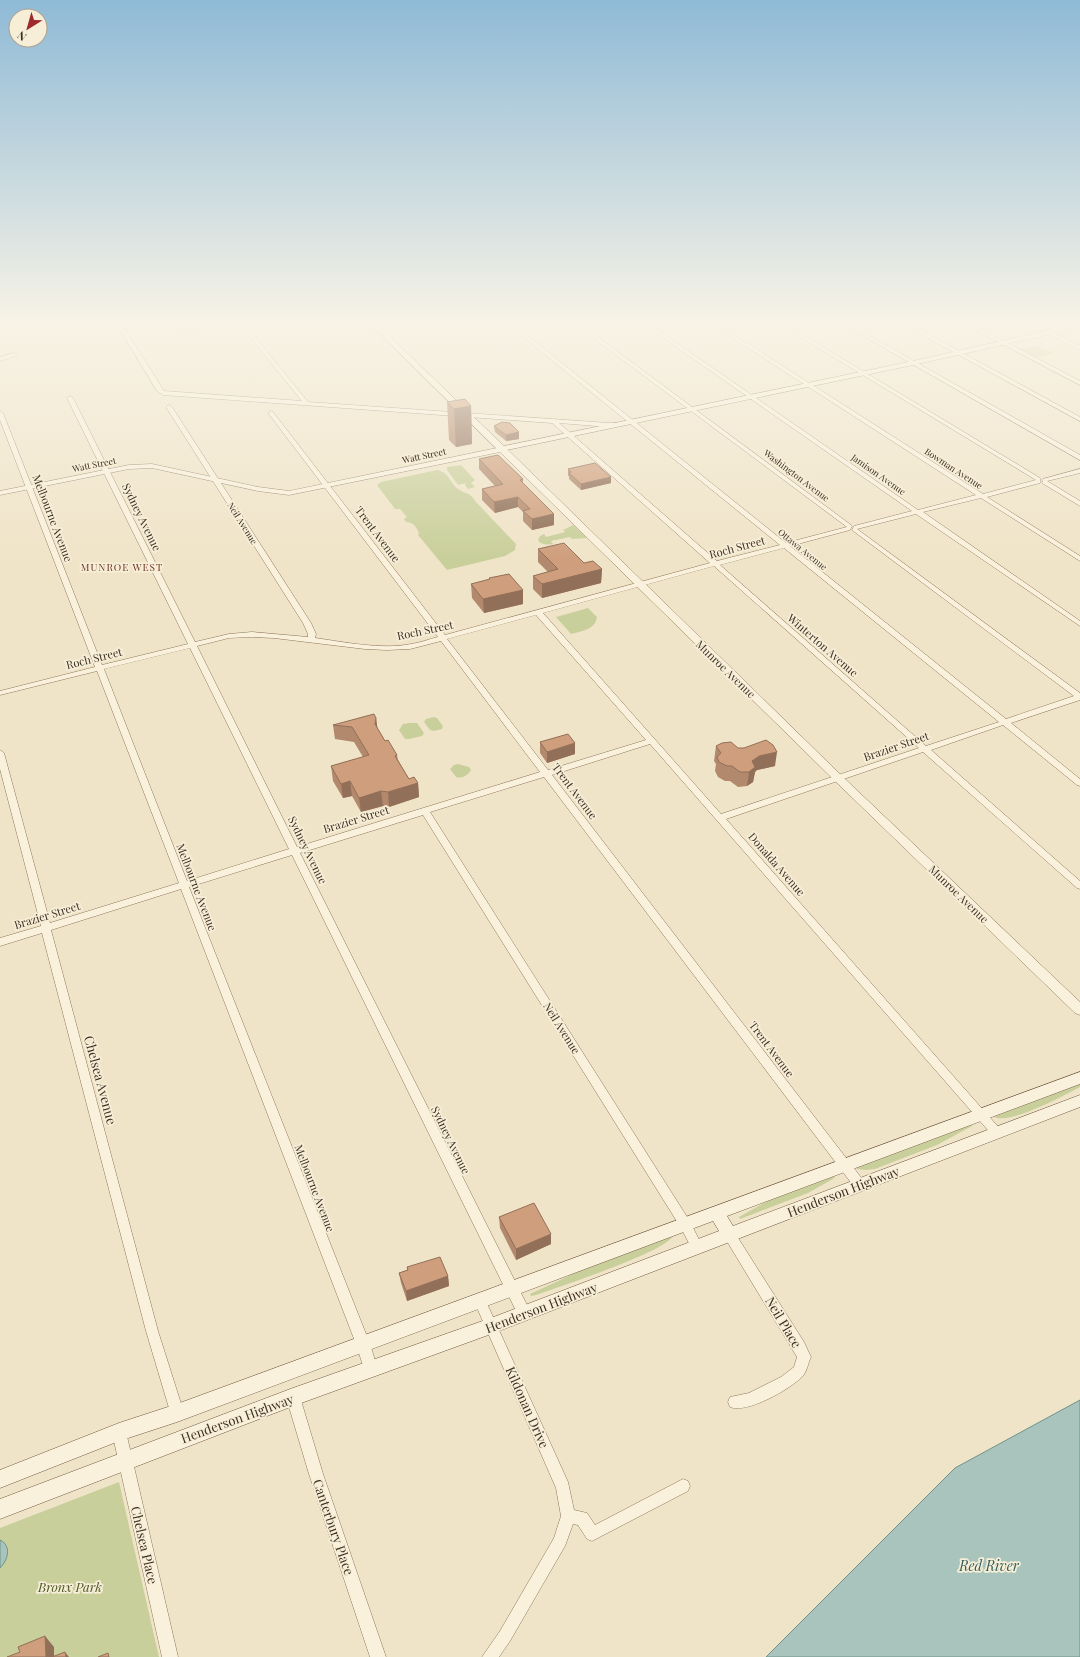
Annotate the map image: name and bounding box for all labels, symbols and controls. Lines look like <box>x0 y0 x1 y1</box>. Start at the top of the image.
north arrow <box>8 8 48 48</box>
text: N <box>14 28 29 45</box>
street label: Watt Street <box>400 444 448 466</box>
street label: Bowman Avenue <box>923 445 986 491</box>
street label: Washington Avenue <box>761 446 833 504</box>
street label: Jamison Avenue <box>849 450 909 497</box>
street label: Watt Street <box>70 454 118 474</box>
street label: Melbourne Avenue <box>29 472 77 564</box>
street label: Sydney Avenue <box>119 481 165 554</box>
street label: Neil Avenue <box>225 500 261 547</box>
street label: Trent Avenue <box>352 503 404 565</box>
street label: Ottawa Avenue <box>776 525 830 573</box>
street label: Roch Street <box>707 532 767 562</box>
district label: MUNROE WEST <box>81 560 163 574</box>
street label: Winterton Avenue <box>784 609 862 680</box>
street label: Roch Street <box>395 617 455 643</box>
street label: Munroe Avenue <box>693 637 759 702</box>
street label: Roch Street <box>64 644 124 672</box>
street label: Brazier Street <box>861 728 931 764</box>
street label: Trent Avenue <box>549 760 601 822</box>
street label: Brazier Street <box>321 802 391 836</box>
street label: Sydney Avenue <box>285 814 331 887</box>
street label: Donalda Avenue <box>745 829 809 899</box>
street label: Melbourne Avenue <box>173 841 221 933</box>
street label: Munroe Avenue <box>926 862 992 927</box>
street label: Brazier Street <box>12 898 82 932</box>
street label: Neil Avenue <box>540 999 584 1057</box>
street label: Trent Avenue <box>746 1018 798 1080</box>
street label: Chelsea Avenue <box>81 1034 121 1127</box>
street label: Sydney Avenue <box>428 1104 474 1177</box>
street label: Melbourne Avenue <box>291 1142 339 1234</box>
street label: Henderson Highway <box>785 1162 902 1220</box>
street label: Henderson Highway <box>483 1278 600 1336</box>
street label: Neil Place <box>762 1293 806 1351</box>
street label: Kildonan Drive <box>502 1364 554 1451</box>
street label: Henderson Highway <box>178 1390 296 1446</box>
street label: Canterbury Place <box>310 1477 359 1578</box>
street label: Chelsea Place <box>128 1504 162 1586</box>
water label: Red River <box>958 1556 1020 1575</box>
park label: Bronx Park <box>37 1578 102 1595</box>

